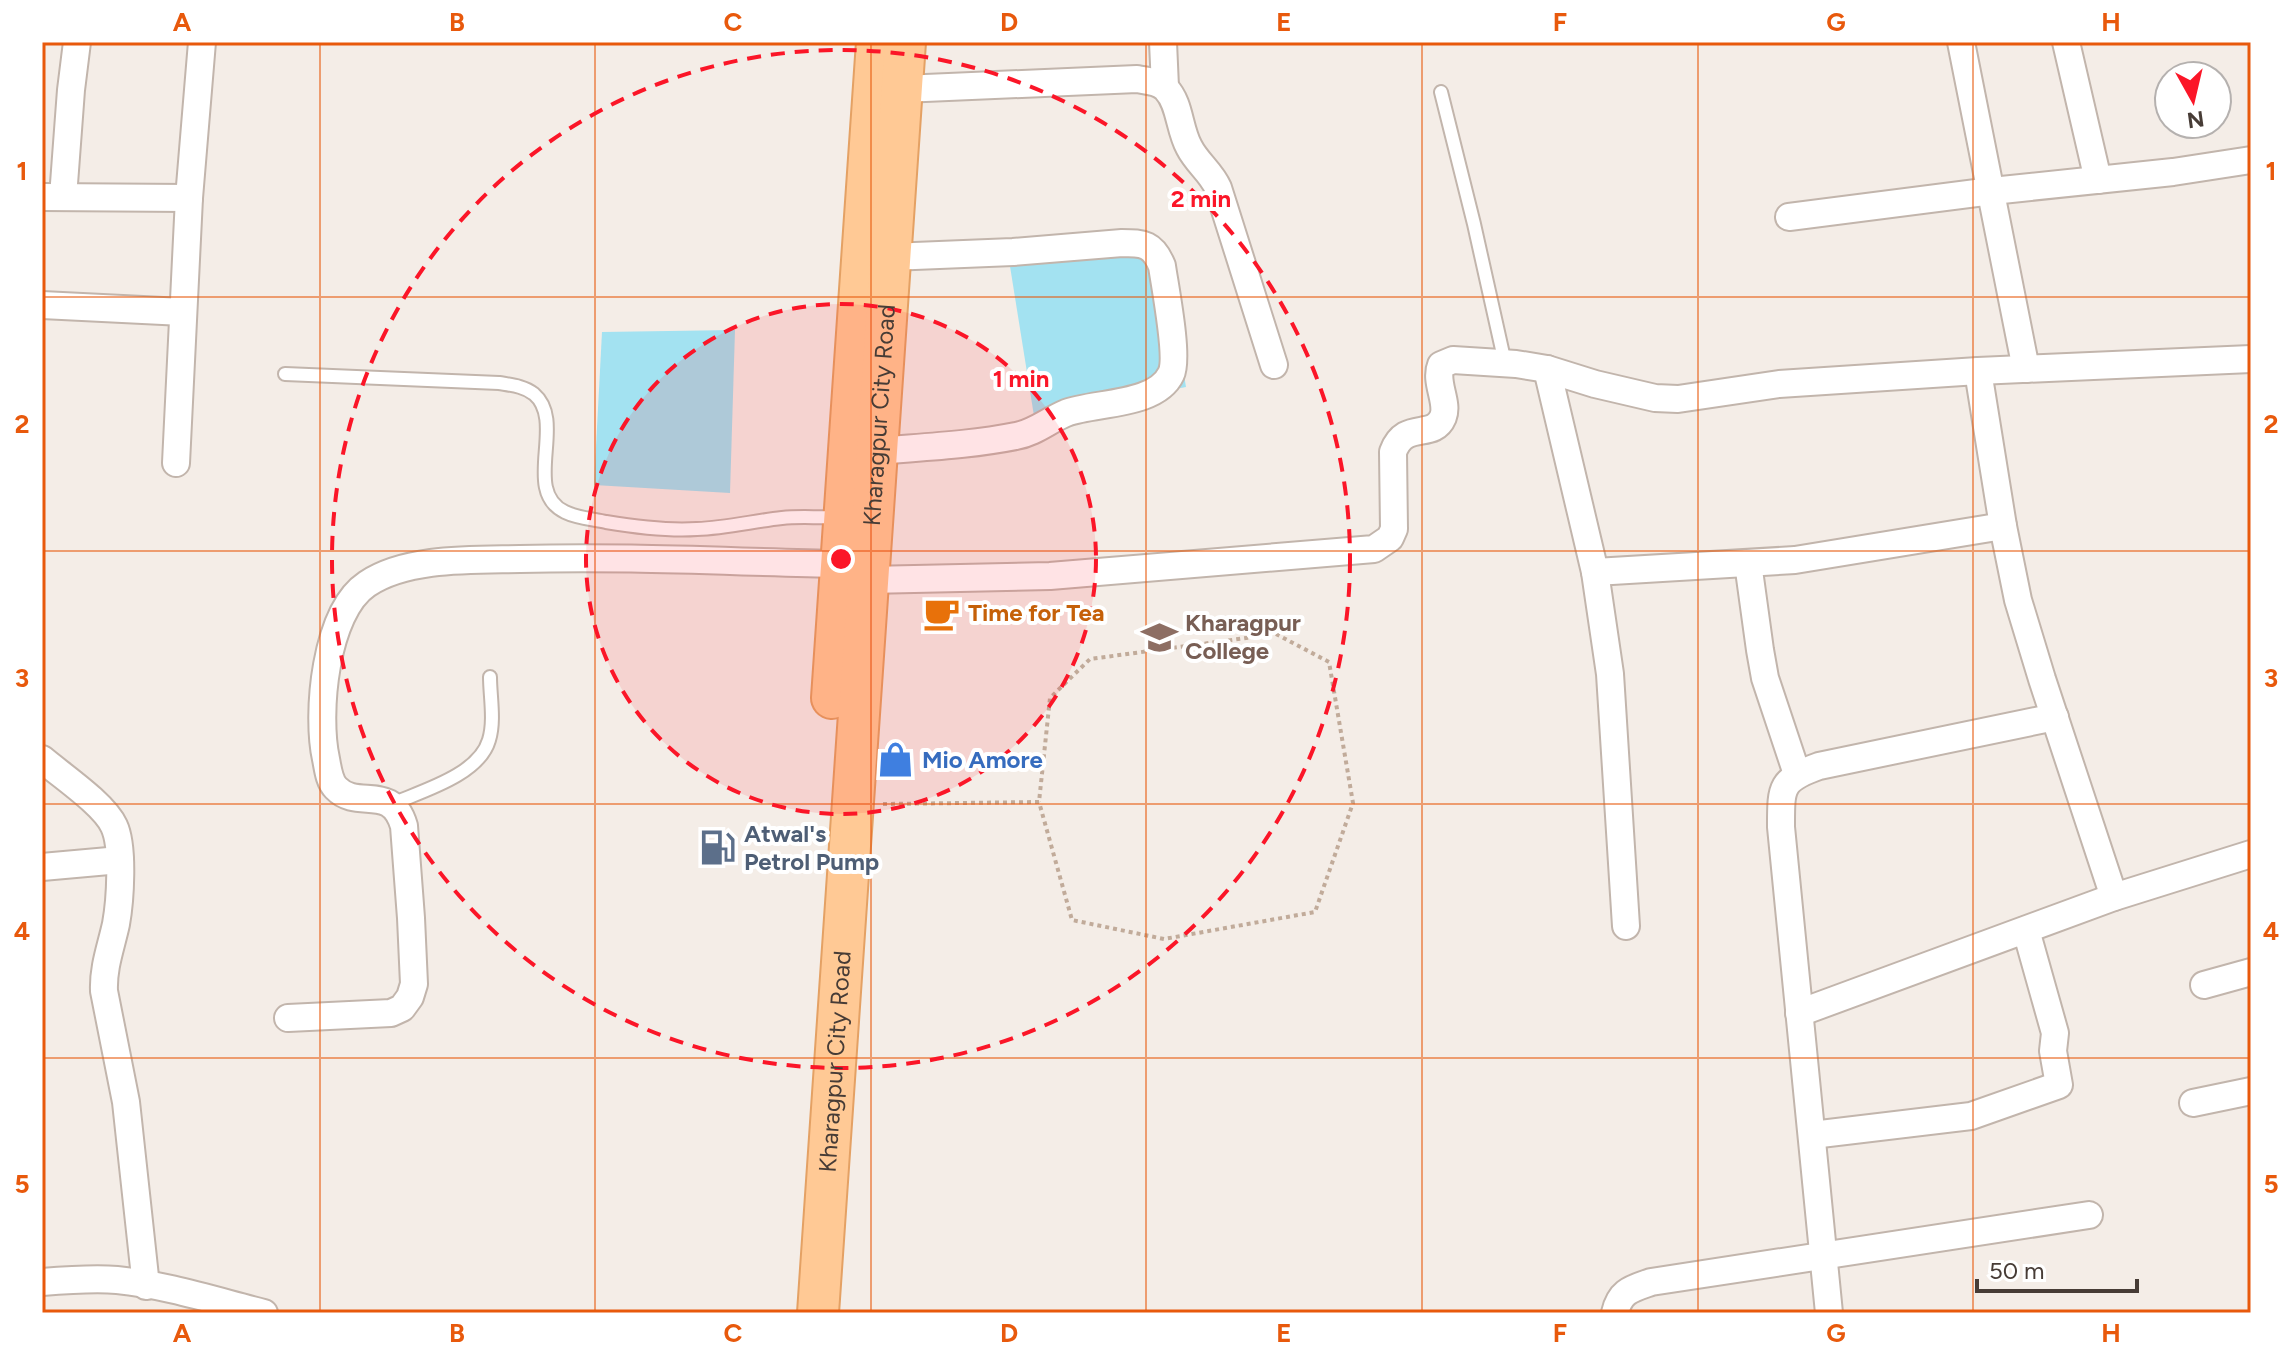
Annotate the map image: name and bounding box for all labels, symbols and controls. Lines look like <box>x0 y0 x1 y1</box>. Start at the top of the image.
text: A <box>173 6 192 38</box>
text: B <box>449 6 465 38</box>
text: C <box>724 6 743 38</box>
text: D <box>1000 6 1018 38</box>
text: E <box>1276 6 1292 38</box>
text: F <box>1553 6 1567 38</box>
text: G <box>1826 6 1846 38</box>
text: H <box>2101 6 2121 38</box>
north arrow <box>2153 60 2233 140</box>
text: N <box>2185 105 2206 134</box>
text: 1 <box>17 155 27 187</box>
text: 1 <box>2266 155 2276 187</box>
text: 2 min <box>1171 184 1231 213</box>
street label: Kharagpur City Road <box>857 303 901 527</box>
text: 1 min <box>993 364 1049 393</box>
text: 2 <box>14 408 30 440</box>
text: 2 <box>2263 408 2279 440</box>
centre of rings <box>827 545 855 573</box>
cafe icon: Time for Tea <box>923 594 961 632</box>
place label: Time for Tea <box>968 598 1105 627</box>
place label: Kharagpur College <box>1185 608 1301 665</box>
school or university icon: Kharagpur College <box>1140 618 1178 656</box>
text: 3 <box>15 662 29 694</box>
text: 3 <box>2264 662 2278 694</box>
shop icon: Mio Amore <box>877 741 915 779</box>
place label: Mio Amore <box>922 745 1043 774</box>
place label: Atwal's Petrol Pump <box>744 819 879 876</box>
fuel station icon: Atwal's Petrol Pump <box>699 829 737 867</box>
text: 4 <box>14 915 30 947</box>
text: 4 <box>2263 915 2279 947</box>
street label: Kharagpur City Road <box>813 950 857 1173</box>
text: 5 <box>14 1168 30 1200</box>
text: 5 <box>2263 1168 2279 1200</box>
scale bar <box>1977 1243 2137 1293</box>
text: 50 m <box>1989 1256 2045 1285</box>
text: A <box>173 1317 192 1349</box>
text: B <box>449 1317 465 1349</box>
text: C <box>724 1317 743 1349</box>
text: D <box>1000 1317 1018 1349</box>
text: E <box>1276 1317 1292 1349</box>
text: F <box>1553 1317 1567 1349</box>
text: G <box>1826 1317 1846 1349</box>
text: H <box>2101 1317 2121 1349</box>

